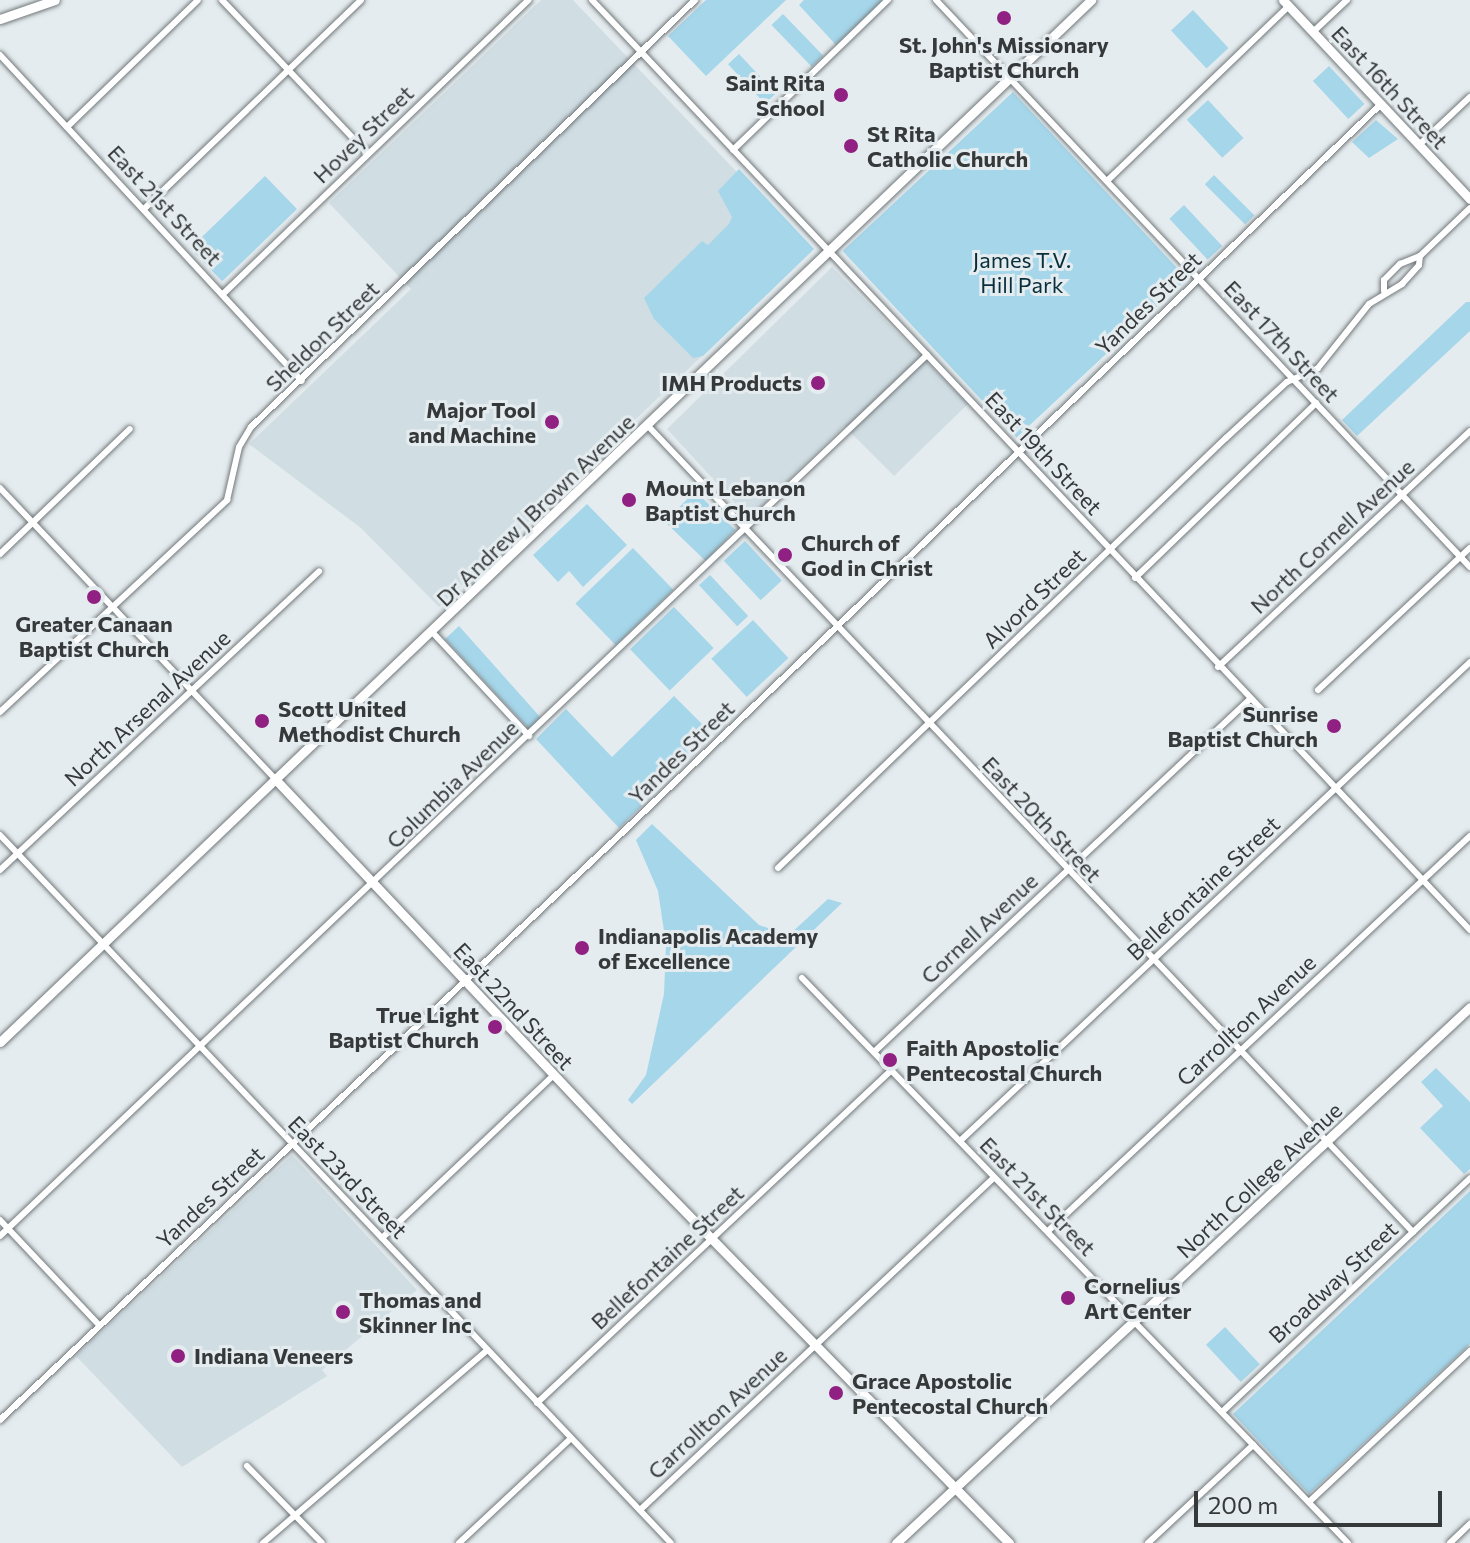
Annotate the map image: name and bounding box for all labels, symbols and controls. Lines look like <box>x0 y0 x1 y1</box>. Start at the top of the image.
marker: St. John's Missionary Baptist Church <box>995 9 1013 27</box>
street label: East 16th Street <box>1326 20 1454 154</box>
place label: St. John's Missionary Baptist Church <box>899 31 1109 82</box>
place label: Saint Rita School <box>726 69 825 120</box>
street label: Hovey Street <box>307 80 419 188</box>
marker: Saint Rita School <box>832 86 850 104</box>
place label: St Rita Catholic Church <box>867 120 1028 172</box>
marker: St Rita Catholic Church <box>842 137 860 155</box>
street label: East 21st Street <box>103 139 227 271</box>
park label: James T.V. Hill Park <box>973 246 1071 298</box>
street label: Yandes Street <box>1090 246 1206 360</box>
street label: Sheldon Street <box>260 275 384 397</box>
street label: East 17th Street <box>1219 275 1345 407</box>
place label: IMH Products <box>661 370 802 396</box>
marker: IMH Products <box>809 374 827 392</box>
street label: East 19th Street <box>980 386 1108 520</box>
place label: Major Tool and Machine <box>408 396 536 448</box>
street label: Dr Andrew J Brown Avenue <box>431 408 639 612</box>
marker: Major Tool and Machine <box>543 413 561 431</box>
street label: North Cornell Avenue <box>1245 453 1419 619</box>
place label: Mount Lebanon Baptist Church <box>645 474 806 526</box>
marker: Mount Lebanon Baptist Church <box>620 491 638 509</box>
place label: Church of God in Christ <box>801 529 933 580</box>
street label: Alvord Street <box>977 543 1091 653</box>
marker: Church of God in Christ <box>776 546 794 564</box>
marker: Greater Canaan Baptist Church <box>85 588 103 606</box>
place label: Greater Canaan Baptist Church <box>15 610 173 662</box>
street label: North Arsenal Avenue <box>59 624 235 792</box>
place label: Scott United Methodist Church <box>278 695 461 746</box>
street label: Yandes Street <box>623 695 739 809</box>
place label: Sunrise Baptist Church <box>1167 700 1318 752</box>
marker: Scott United Methodist Church <box>253 712 271 730</box>
street label: Columbia Avenue <box>381 714 523 854</box>
marker: Sunrise Baptist Church <box>1325 717 1343 735</box>
street label: East 20th Street <box>977 751 1107 887</box>
street label: Bellefontaine Street <box>1121 810 1285 966</box>
street label: Cornell Avenue <box>915 867 1043 989</box>
place label: Indianapolis Academy of Excellence <box>598 922 818 974</box>
street label: East 22nd Street <box>448 937 580 1075</box>
marker: Indianapolis Academy of Excellence <box>573 939 591 957</box>
street label: Carrollton Avenue <box>1171 949 1321 1091</box>
place label: True Light Baptist Church <box>328 1001 479 1052</box>
marker: True Light Baptist Church <box>486 1018 504 1036</box>
place label: Faith Apostolic Pentecostal Church <box>906 1034 1102 1086</box>
marker: Faith Apostolic Pentecostal Church <box>881 1051 899 1069</box>
street label: North College Avenue <box>1171 1097 1347 1263</box>
street label: East 23rd Street <box>283 1110 413 1244</box>
street label: East 21st Street <box>975 1131 1101 1261</box>
street label: Yandes Street <box>151 1141 269 1253</box>
street label: Bellefontaine Street <box>585 1179 749 1335</box>
street label: Broadway Street <box>1263 1216 1403 1348</box>
place label: Cornelius Art Center <box>1084 1272 1192 1324</box>
place label: Thomas and Skinner Inc <box>359 1286 482 1338</box>
marker: Cornelius Art Center <box>1059 1289 1077 1307</box>
marker: Thomas and Skinner Inc <box>334 1303 352 1321</box>
street label: Carrollton Avenue <box>642 1342 792 1484</box>
place label: Indiana Veneers <box>194 1343 353 1369</box>
marker: Indiana Veneers <box>169 1347 187 1365</box>
place label: Grace Apostolic Pentecostal Church <box>852 1367 1048 1418</box>
marker: Grace Apostolic Pentecostal Church <box>827 1384 845 1402</box>
scale bar <box>1198 1475 1446 1525</box>
text: 200 m <box>1208 1490 1278 1519</box>

